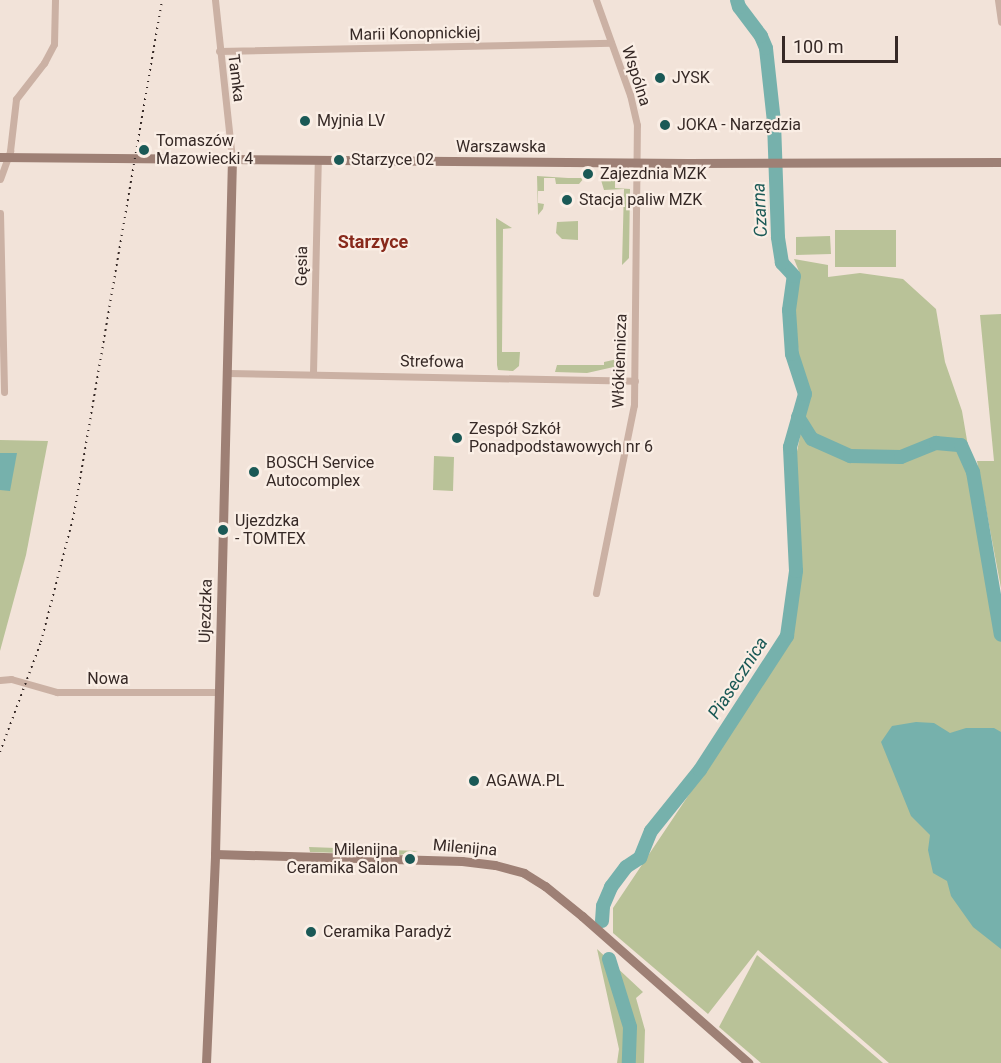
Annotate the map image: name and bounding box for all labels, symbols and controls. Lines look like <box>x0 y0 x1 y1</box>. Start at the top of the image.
street label: Marii Konopnickiej <box>349 23 481 45</box>
scale bar <box>785 24 900 62</box>
text: 100 m <box>793 36 844 57</box>
street label: Wspólna <box>617 44 655 108</box>
street label: Tamka <box>224 53 248 103</box>
place label: JYSK <box>672 68 710 88</box>
marker: JYSK <box>653 71 667 85</box>
place label: Myjnia LV <box>317 111 385 131</box>
marker: Myjnia LV <box>298 114 312 128</box>
place label: JOKA - Narzędzia <box>677 115 801 135</box>
marker: JOKA - Narzędzia <box>658 118 672 132</box>
place label: Tomaszów Mazowiecki 4 <box>156 131 253 169</box>
street label: Warszawska <box>456 137 546 157</box>
marker: Tomaszów Mazowiecki 4 <box>137 143 151 157</box>
place label: Starzyce 02 <box>351 150 434 170</box>
marker: Starzyce 02 <box>332 153 346 167</box>
place label: Zajezdnia MZK <box>600 164 706 184</box>
marker: Zajezdnia MZK <box>581 167 595 181</box>
water label: Czarna <box>748 182 772 238</box>
place label: Stacja paliw MZK <box>579 190 702 210</box>
marker: Stacja paliw MZK <box>560 193 574 207</box>
district label: Starzyce <box>338 231 408 253</box>
street label: Gęsia <box>292 246 312 286</box>
street label: Włókiennicza <box>609 313 631 409</box>
street label: Strefowa <box>400 352 464 372</box>
place label: Zespół Szkół Ponadpodstawowych nr 6 <box>469 419 653 457</box>
marker: Zespół Szkół Ponadpodstawowych nr 6 <box>450 431 464 445</box>
place label: BOSCH Service Autocomplex <box>266 453 374 491</box>
marker: BOSCH Service Autocomplex <box>247 465 261 479</box>
place label: Ujezdzka - TOMTEX <box>235 511 306 549</box>
marker: Ujezdzka - TOMTEX <box>216 523 230 537</box>
street label: Ujezdzka <box>195 579 217 643</box>
water label: Piasecznica <box>704 633 772 723</box>
street label: Nowa <box>87 669 129 689</box>
place label: AGAWA.PL <box>486 771 564 791</box>
marker: AGAWA.PL <box>467 774 481 788</box>
street label: Milenijna <box>432 836 498 860</box>
place label: Milenijna Ceramika Salon <box>287 840 398 878</box>
marker: Milenijna Ceramika Salon <box>403 852 417 866</box>
place label: Ceramika Paradyż <box>323 922 451 942</box>
marker: Ceramika Paradyż <box>304 925 318 939</box>

